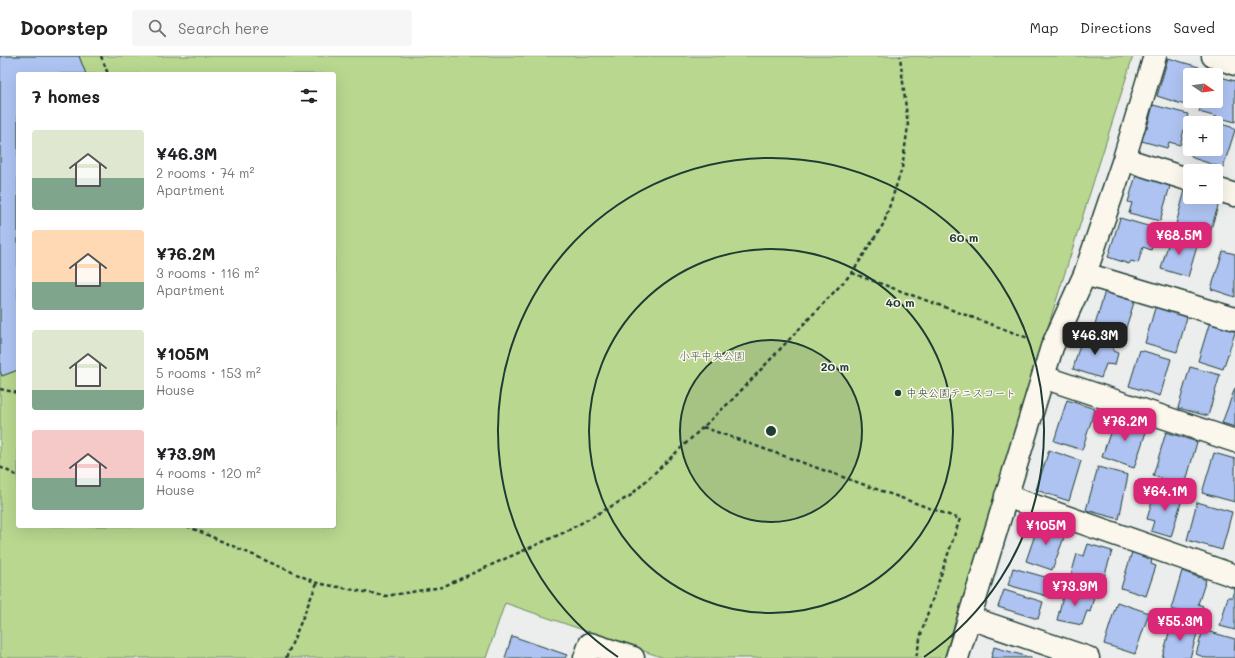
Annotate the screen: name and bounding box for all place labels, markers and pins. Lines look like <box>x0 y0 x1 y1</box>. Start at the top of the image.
pin: ¥68.5M <box>1146 222 1212 256</box>
pin: ¥46.3M <box>1062 322 1128 356</box>
place label: 中央公園テニスコート <box>906 385 1016 400</box>
marker: 中央公園テニスコート <box>893 388 903 398</box>
pin: ¥76.2M <box>1092 408 1158 442</box>
centre of rings <box>764 424 778 438</box>
pin: ¥64.1M <box>1132 478 1198 512</box>
pin: ¥105M <box>1018 512 1074 546</box>
pin: ¥73.9M <box>1042 573 1108 607</box>
pin: ¥55.3M <box>1147 608 1213 642</box>

